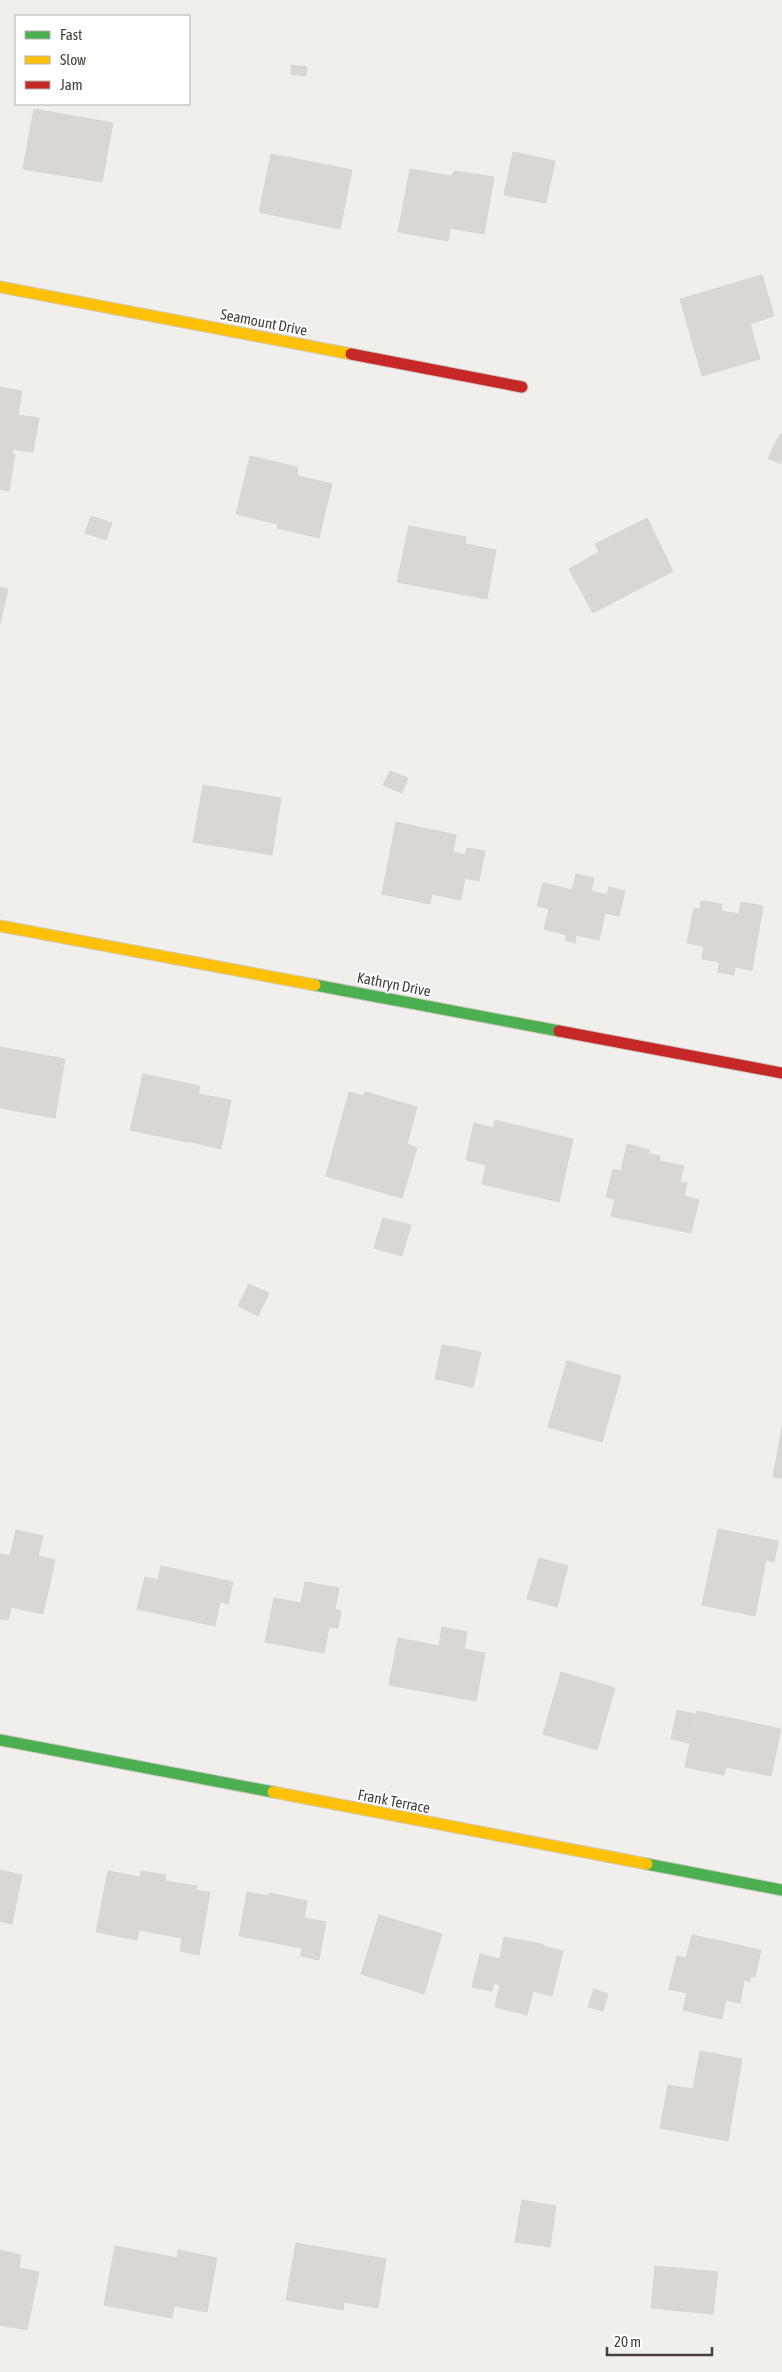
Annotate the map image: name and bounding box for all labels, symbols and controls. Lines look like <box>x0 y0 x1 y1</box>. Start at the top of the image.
legend <box>15 15 190 105</box>
text: Fast <box>60 26 82 43</box>
text: Slow <box>60 51 86 68</box>
text: Jam <box>60 76 83 93</box>
street label: Seamount Drive <box>219 305 309 339</box>
street label: Kathryn Drive <box>356 969 432 1000</box>
street label: Frank Terrace <box>356 1786 432 1816</box>
scale bar <box>607 2324 712 2356</box>
text: 20 m <box>614 2333 641 2350</box>

